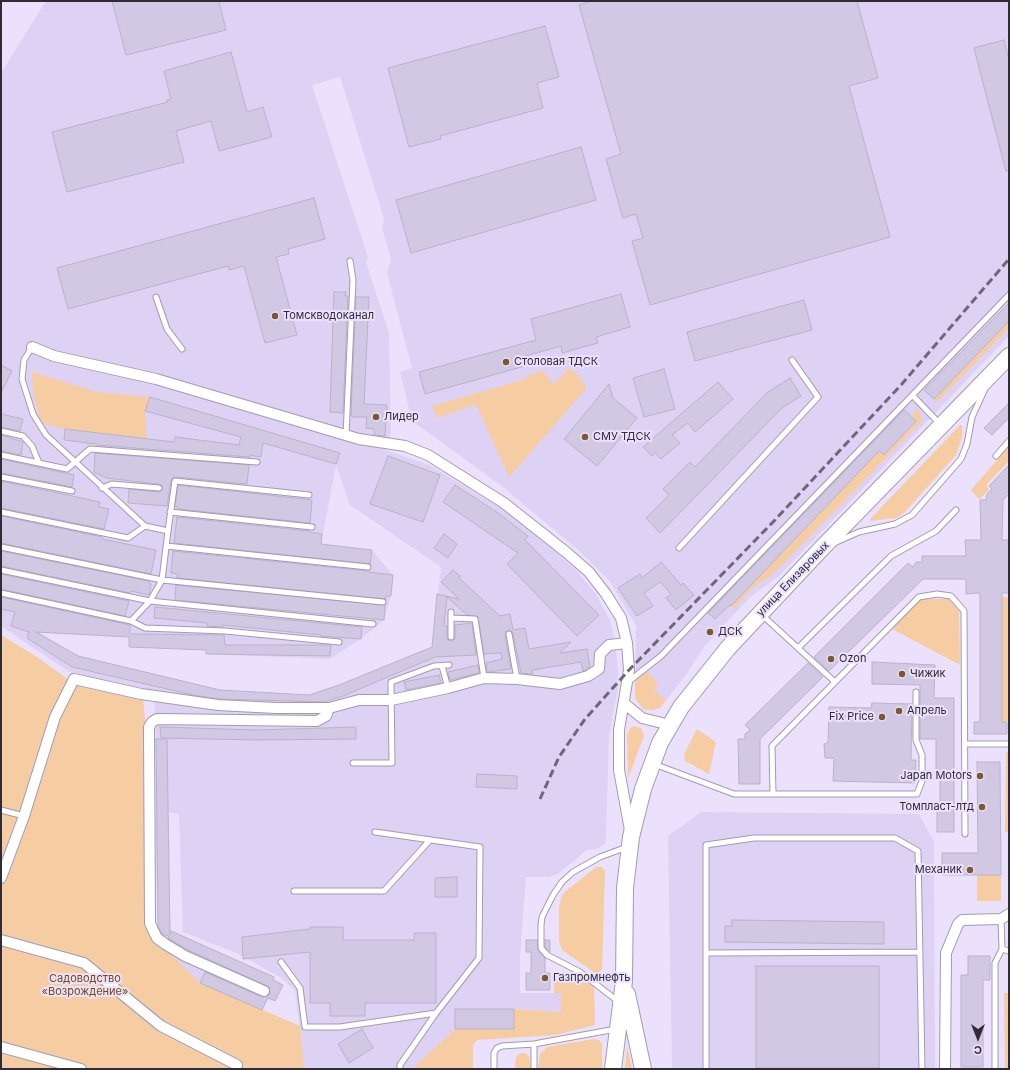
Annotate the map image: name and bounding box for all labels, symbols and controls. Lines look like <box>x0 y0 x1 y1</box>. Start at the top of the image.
place label: Томскводоканал <box>283 309 374 323</box>
marker: Томскводоканал <box>270 311 280 321</box>
place label: Столовая ТДСК <box>514 355 598 369</box>
marker: Столовая ТДСК <box>501 357 511 367</box>
place label: Лидер <box>384 410 419 424</box>
marker: Лидер <box>371 412 381 422</box>
place label: СМУ ТДСК <box>593 430 651 444</box>
marker: СМУ ТДСК <box>580 432 590 442</box>
street label: улица Елизаровых <box>754 539 832 619</box>
place label: ДСК <box>718 625 742 639</box>
marker: ДСК <box>705 627 715 637</box>
place label: Ozon <box>839 652 866 666</box>
marker: Ozon <box>826 654 836 664</box>
place label: Чижик <box>910 667 946 681</box>
marker: Чижик <box>897 669 907 679</box>
place label: Апрель <box>907 704 947 718</box>
marker: Апрель <box>894 706 904 716</box>
place label: Fix Price <box>829 710 874 724</box>
marker: Fix Price <box>877 712 887 722</box>
place label: Japan Motors <box>900 769 972 783</box>
marker: Japan Motors <box>975 771 985 781</box>
place label: Томпласт-лтд <box>899 800 974 814</box>
marker: Томпласт-лтд <box>977 802 987 812</box>
place label: Механик <box>915 863 962 877</box>
marker: Механик <box>965 865 975 875</box>
place label: Газпромнефть <box>553 971 630 985</box>
park label: Садоводство «Возрождение» <box>42 972 128 998</box>
marker: Газпромнефть <box>540 973 550 983</box>
north arrow <box>958 1018 998 1058</box>
text: С <box>974 1043 982 1057</box>

